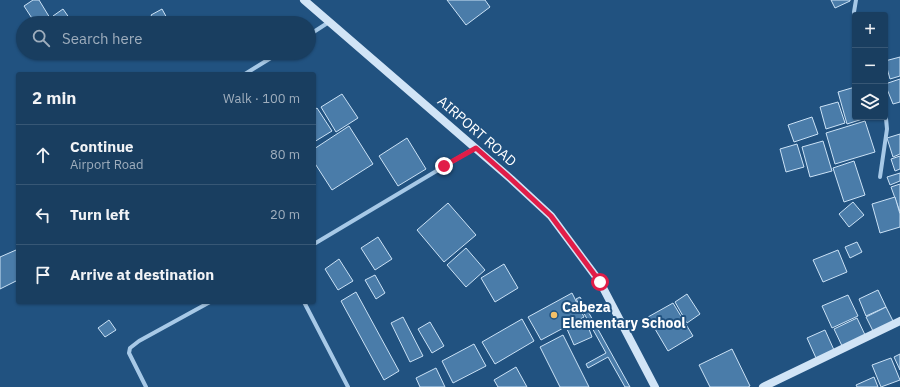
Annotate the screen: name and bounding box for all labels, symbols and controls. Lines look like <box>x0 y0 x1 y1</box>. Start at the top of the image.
map controls <box>852 12 888 120</box>
button: + <box>852 12 888 48</box>
search box <box>16 16 316 60</box>
icon: search <box>30 27 52 49</box>
text: Search here <box>62 29 142 48</box>
button: − <box>852 48 888 84</box>
button: layers <box>852 84 888 120</box>
text: 2 min <box>32 87 76 109</box>
text: Walk · 100 m <box>223 90 300 107</box>
street label: AIRPORT ROAD <box>434 92 520 170</box>
text: Continue <box>70 137 134 156</box>
icon: ahead <box>32 144 54 166</box>
text: 80 m <box>270 146 300 163</box>
text: Airport Road <box>70 156 144 173</box>
route end <box>435 157 453 175</box>
icon: left <box>32 204 54 226</box>
text: Turn left <box>70 205 130 224</box>
text: 20 m <box>270 206 300 223</box>
icon: arrive <box>32 264 54 286</box>
text: Arrive at destination <box>70 265 214 284</box>
route start <box>591 273 609 291</box>
place label: Cabeza Elementary School <box>562 298 686 332</box>
marker: Cabeza Elementary School <box>549 310 559 320</box>

